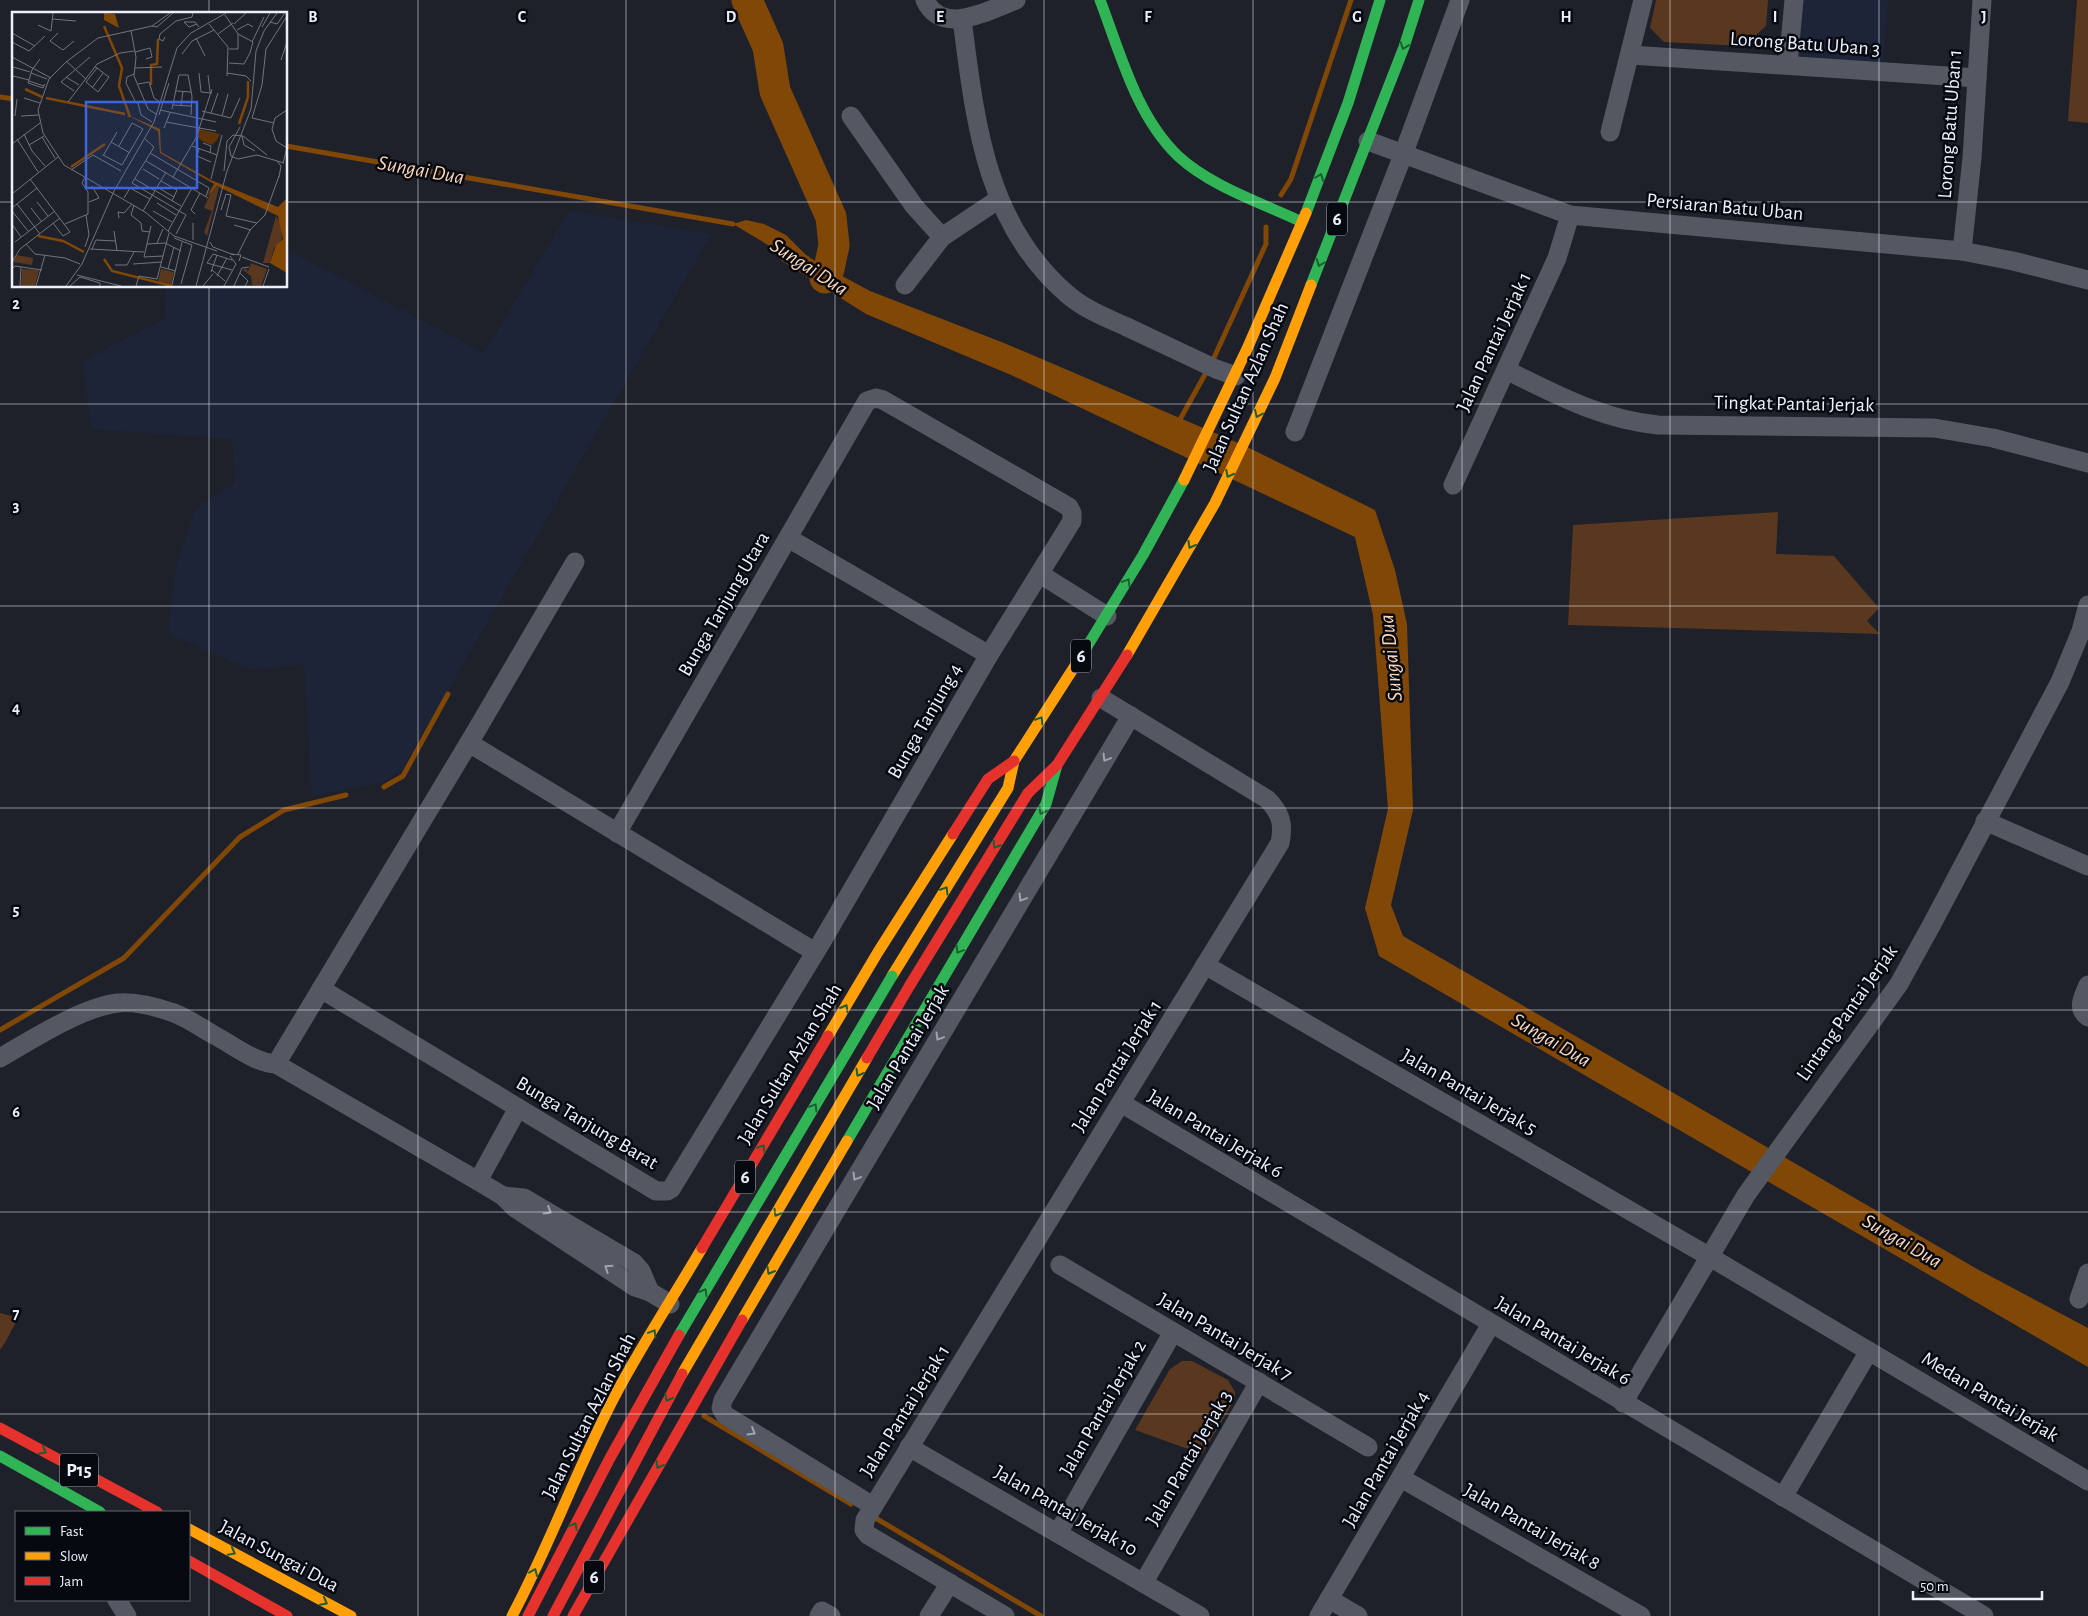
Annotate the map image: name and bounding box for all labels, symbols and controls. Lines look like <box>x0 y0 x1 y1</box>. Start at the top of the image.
text: B <box>308 9 318 25</box>
text: C <box>518 9 527 25</box>
text: D <box>726 9 737 25</box>
text: E <box>936 9 944 25</box>
text: F <box>1144 9 1152 25</box>
text: G <box>1352 9 1362 25</box>
text: H <box>1560 9 1572 25</box>
text: I <box>1773 9 1777 25</box>
text: J <box>1981 9 1987 25</box>
inset map <box>12 12 288 288</box>
street label: Lorong Batu Uban 3 <box>1729 29 1881 59</box>
one-way arrow <box>1400 42 1410 50</box>
street label: Lorong Batu Uban 1 <box>1935 49 1965 199</box>
water label: Sungai Dua <box>376 152 466 188</box>
one-way arrow <box>1314 173 1324 182</box>
street label: Persiaran Batu Uban <box>1646 190 1804 224</box>
road number: 6 <box>1327 202 1347 235</box>
water label: Sungai Dua <box>767 234 851 300</box>
one-way arrow <box>1316 258 1326 267</box>
street label: Jalan Pantai Jerjak 1 <box>1453 269 1535 415</box>
text: 2 <box>12 296 20 312</box>
street label: Jalan Sultan Azlan Shah <box>1200 299 1292 475</box>
street label: Tingkat Pantai Jerjak <box>1714 393 1874 415</box>
one-way arrow <box>1255 408 1265 417</box>
one-way arrow <box>1225 469 1235 478</box>
text: 3 <box>13 498 20 514</box>
street label: Bunga Tanjung Utara <box>675 528 773 680</box>
one-way arrow <box>1188 540 1198 549</box>
one-way arrow <box>1120 579 1130 588</box>
water label: Sungai Dua <box>1376 613 1406 703</box>
road number: 6 <box>1071 640 1091 672</box>
street label: Bunga Tanjung 4 <box>884 660 966 782</box>
text: 4 <box>12 700 20 716</box>
one-way arrow <box>1034 717 1044 726</box>
one-way arrow <box>1102 753 1112 762</box>
one-way arrow <box>1038 805 1048 814</box>
one-way arrow <box>993 839 1003 848</box>
one-way arrow <box>939 886 948 896</box>
one-way arrow <box>1019 892 1029 901</box>
text: 5 <box>13 902 20 918</box>
street label: Lintang Pantai Jerjak <box>1793 942 1901 1084</box>
one-way arrow <box>956 945 966 954</box>
street label: Jalan Sultan Azlan Shah <box>734 980 846 1148</box>
street label: Jalan Pantai Jerjak <box>863 982 953 1112</box>
street label: Jalan Pantai Jerjak 1 <box>1069 997 1165 1135</box>
one-way arrow <box>838 1004 848 1013</box>
water label: Sungai Dua <box>1508 1009 1594 1071</box>
one-way arrow <box>936 1032 946 1041</box>
street label: Jalan Pantai Jerjak 5 <box>1398 1045 1540 1139</box>
one-way arrow <box>855 1067 865 1076</box>
street label: Bunga Tanjung Barat <box>513 1073 662 1173</box>
street label: Jalan Pantai Jerjak 6 <box>1144 1086 1286 1182</box>
text: 6 <box>12 1104 20 1120</box>
one-way arrow <box>807 1104 817 1113</box>
one-way arrow <box>755 1144 765 1153</box>
road number: 6 <box>735 1160 755 1194</box>
one-way arrow <box>853 1171 863 1180</box>
one-way arrow <box>542 1205 551 1215</box>
one-way arrow <box>773 1207 783 1216</box>
water label: Sungai Dua <box>1859 1210 1945 1272</box>
one-way arrow <box>604 1265 614 1274</box>
one-way arrow <box>766 1266 776 1275</box>
one-way arrow <box>697 1288 707 1297</box>
street label: Jalan Pantai Jerjak 7 <box>1155 1289 1295 1385</box>
street label: Jalan Pantai Jerjak 6 <box>1492 1293 1634 1389</box>
text: 7 <box>13 1306 20 1322</box>
street label: Jalan Sultan Azlan Shah <box>539 1330 639 1502</box>
one-way arrow <box>646 1330 656 1339</box>
street label: Jalan Pantai Jerjak 2 <box>1056 1337 1150 1479</box>
street label: Jalan Pantai Jerjak 1 <box>857 1342 953 1480</box>
street label: Medan Pantai Jerjak <box>1918 1348 2062 1446</box>
street label: Jalan Pantai Jerjak 3 <box>1142 1387 1236 1529</box>
street label: Jalan Pantai Jerjak 4 <box>1339 1387 1433 1531</box>
one-way arrow <box>664 1393 674 1402</box>
one-way arrow <box>747 1426 756 1435</box>
one-way arrow <box>38 1445 47 1455</box>
road number: P15 <box>60 1454 98 1486</box>
one-way arrow <box>655 1460 665 1469</box>
street label: Jalan Pantai Jerjak 10 <box>991 1462 1141 1560</box>
street label: Jalan Pantai Jerjak 8 <box>1461 1480 1603 1574</box>
legend <box>15 1511 190 1601</box>
street label: Jalan Sungai Dua <box>216 1516 342 1596</box>
one-way arrow <box>568 1522 578 1531</box>
text: Fast <box>60 1524 84 1539</box>
one-way arrow <box>226 1546 235 1556</box>
text: Slow <box>60 1549 88 1564</box>
road number: 6 <box>584 1560 604 1594</box>
one-way arrow <box>528 1568 539 1577</box>
scale bar <box>1913 1568 2042 1600</box>
text: Jam <box>60 1574 83 1589</box>
text: 50 m <box>1920 1579 1949 1594</box>
one-way arrow <box>319 1596 328 1606</box>

